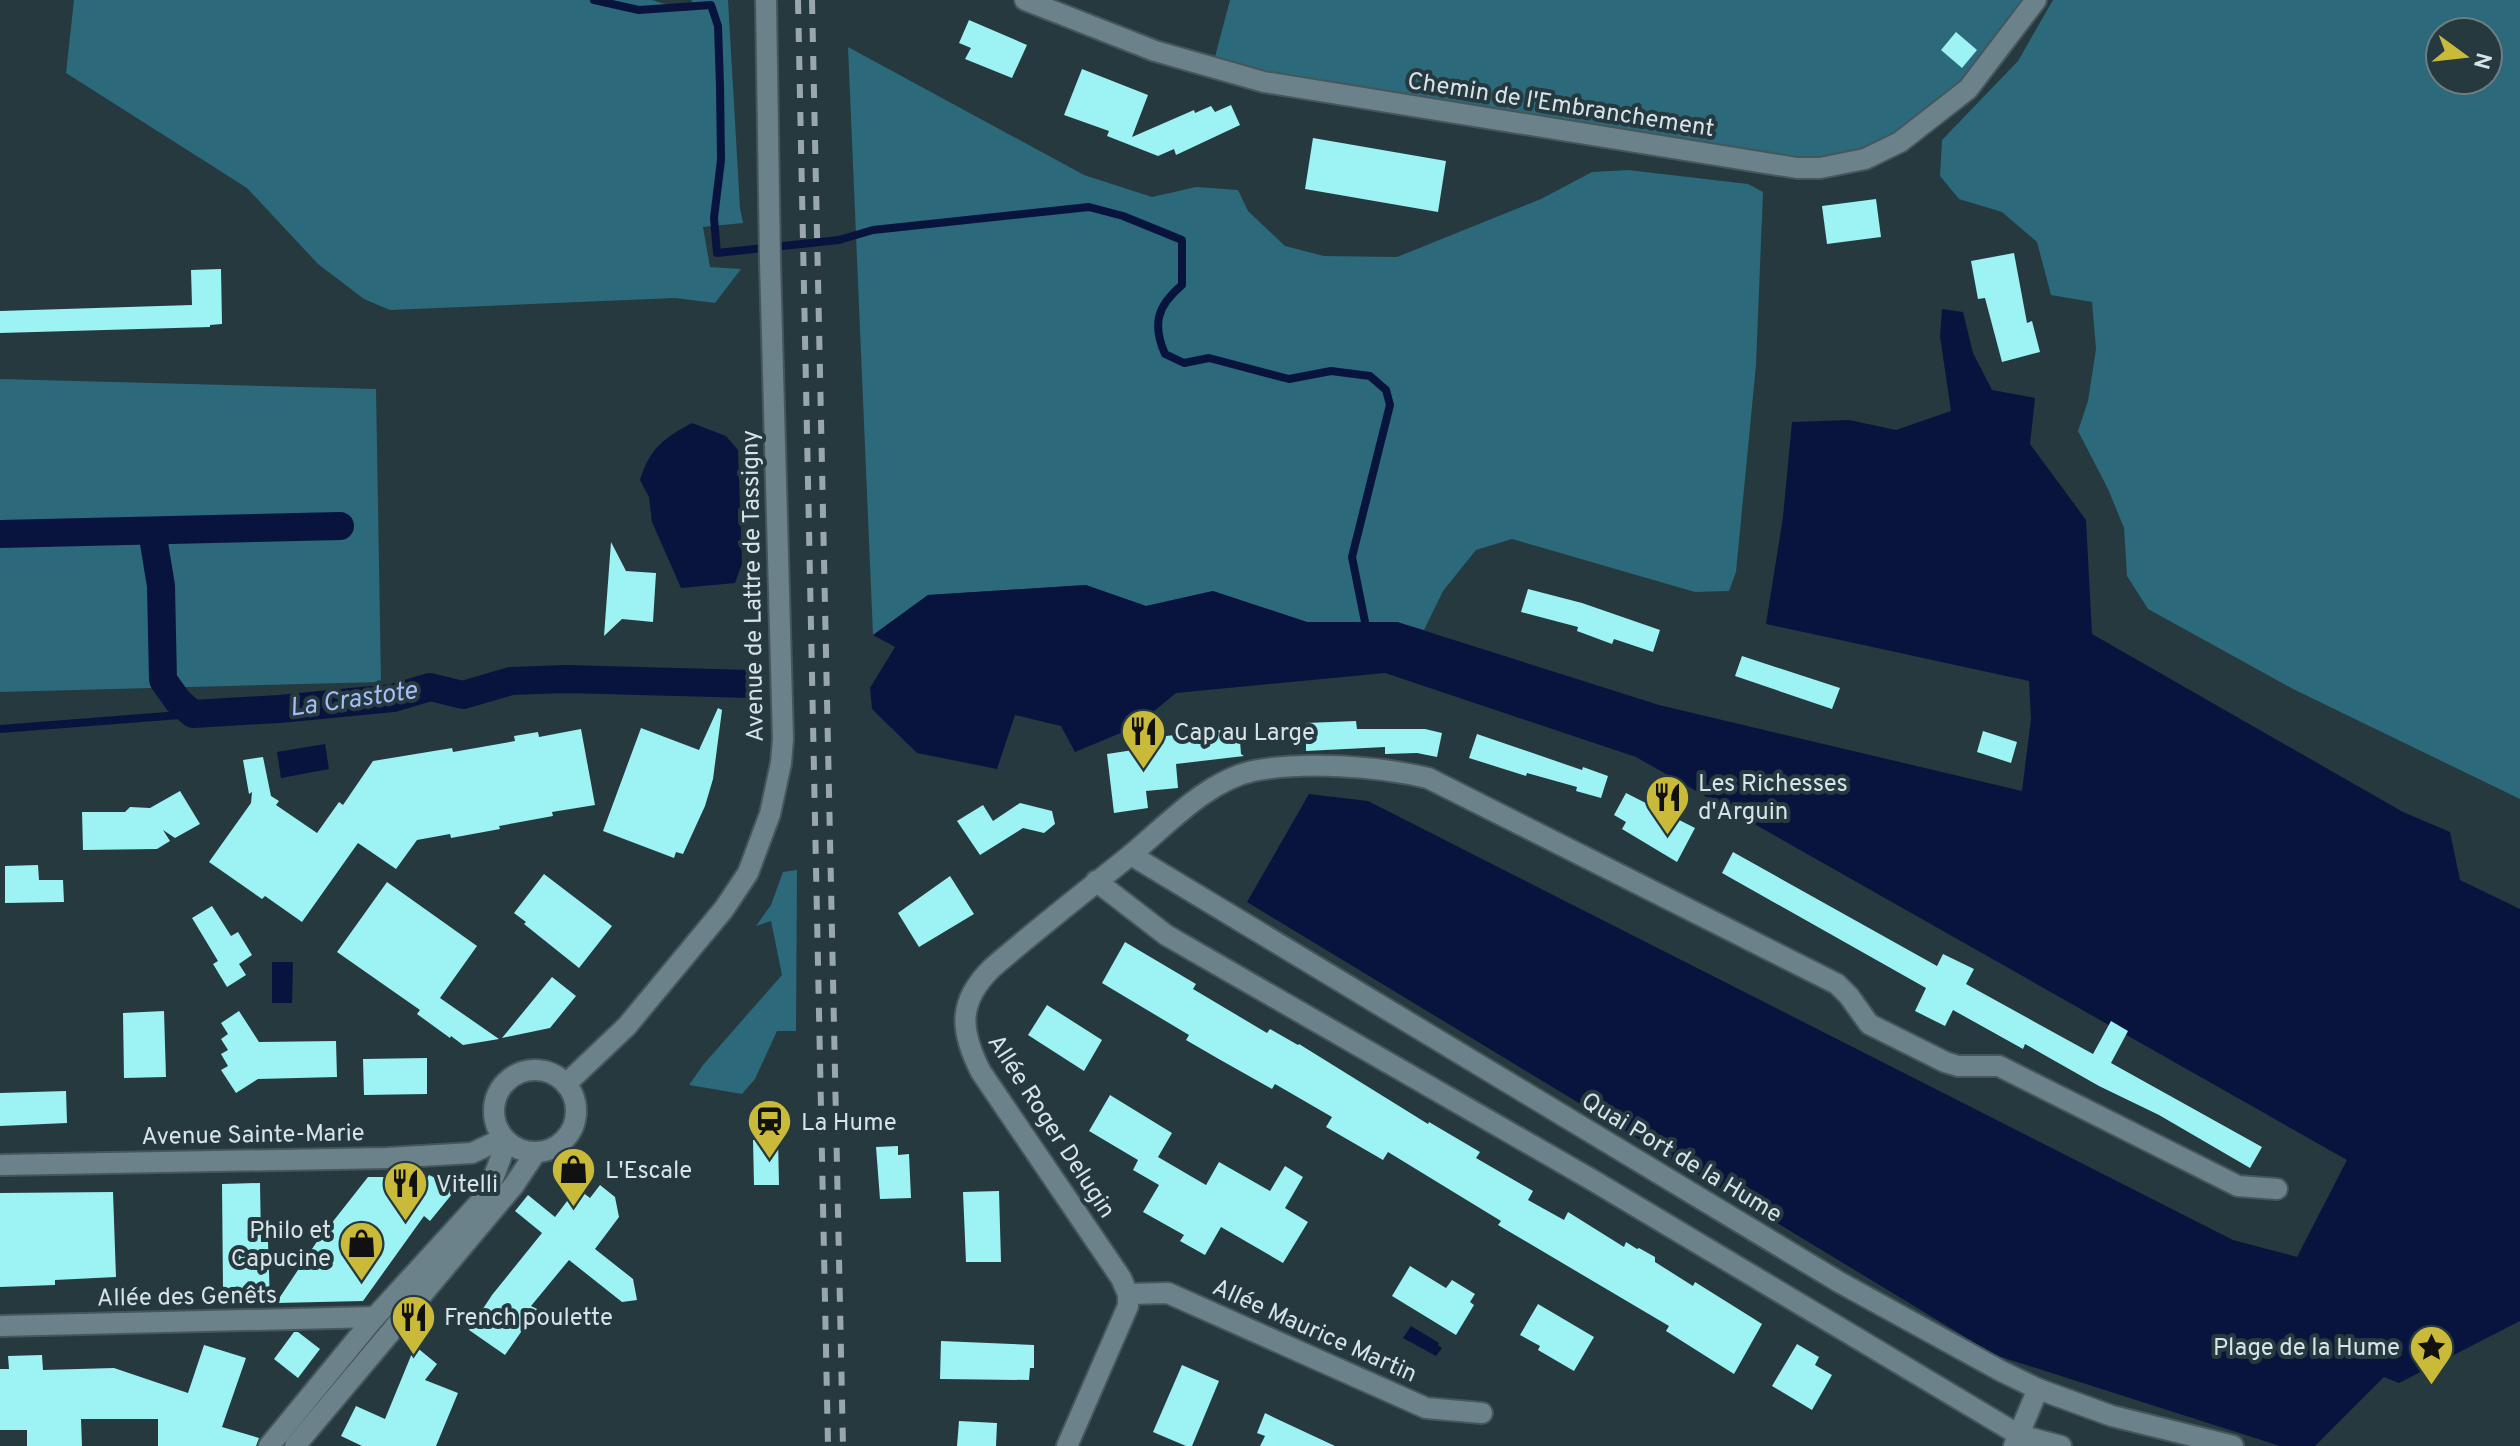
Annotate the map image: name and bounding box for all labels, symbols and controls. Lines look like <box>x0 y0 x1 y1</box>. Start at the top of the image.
north arrow <box>2424 16 2504 96</box>
text: N <box>2466 49 2496 72</box>
street label: Chemin de l'Embranchement <box>1405 67 1716 145</box>
street label: Avenue de Lattre de Tassigny <box>736 430 772 742</box>
water label: La Crastote <box>288 675 420 726</box>
restaurant icon: Cap au Large <box>1119 708 1167 771</box>
place label: Cap au Large <box>1174 719 1315 749</box>
place label: Les Richesses d'Arguin <box>1698 770 1848 828</box>
restaurant icon: Les Richesses d'Arguin <box>1643 773 1691 836</box>
street label: Allée Roger Delugin <box>980 1030 1121 1225</box>
street label: Quai Port de la Hume <box>1575 1087 1787 1231</box>
station icon: La Hume <box>746 1098 794 1161</box>
place label: La Hume <box>801 1109 897 1139</box>
street label: Avenue Sainte-Marie <box>141 1119 365 1153</box>
shop icon: L'Escale <box>550 1146 598 1209</box>
place label: L'Escale <box>605 1157 692 1187</box>
restaurant icon: Vitelli <box>381 1160 429 1223</box>
place label: Vitelli <box>436 1171 498 1201</box>
place label: Philo et Capucine <box>231 1217 331 1275</box>
shop icon: Philo et Capucine <box>338 1220 386 1283</box>
street label: Allée Maurice Martin <box>1207 1273 1421 1390</box>
street label: Allée des Genêts <box>97 1281 277 1315</box>
restaurant icon: French poulette <box>389 1293 437 1356</box>
place label: French poulette <box>444 1304 613 1334</box>
place icon: Plage de la Hume <box>2407 1323 2455 1386</box>
place label: Plage de la Hume <box>2213 1334 2400 1364</box>

